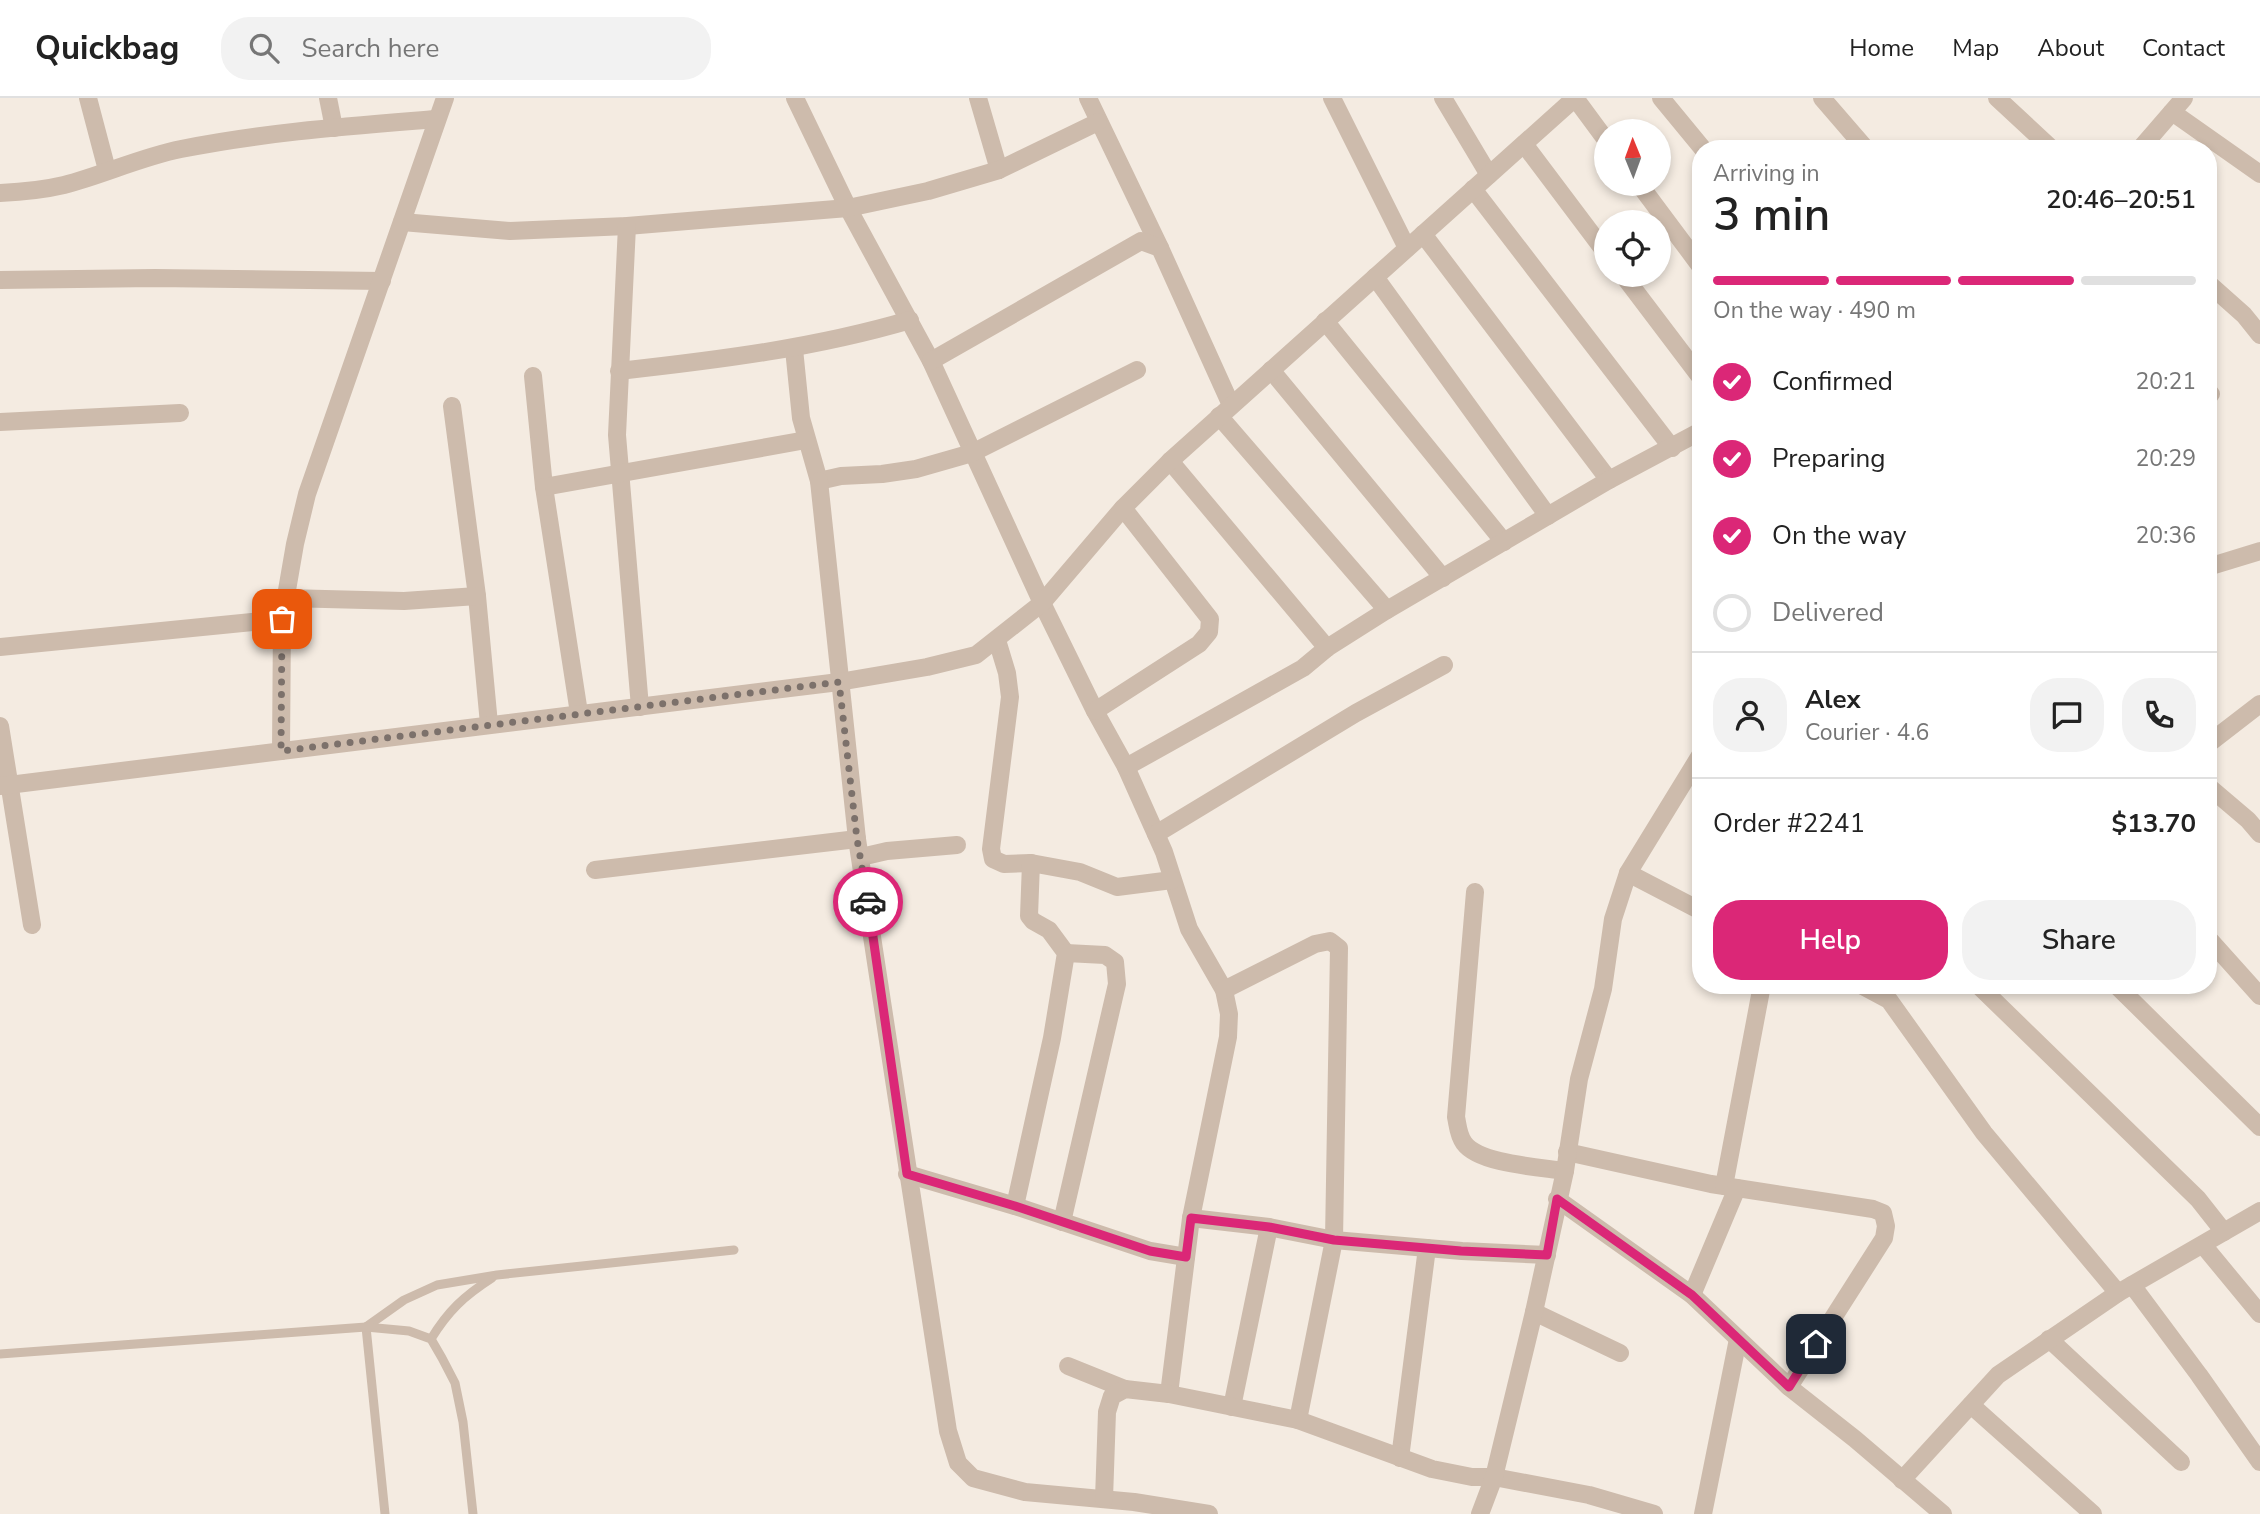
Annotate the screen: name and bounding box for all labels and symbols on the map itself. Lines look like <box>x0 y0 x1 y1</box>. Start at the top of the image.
north arrow <box>1594 119 1671 196</box>
pin <box>252 589 312 649</box>
courier <box>833 867 903 937</box>
pin <box>1786 1314 1846 1374</box>

